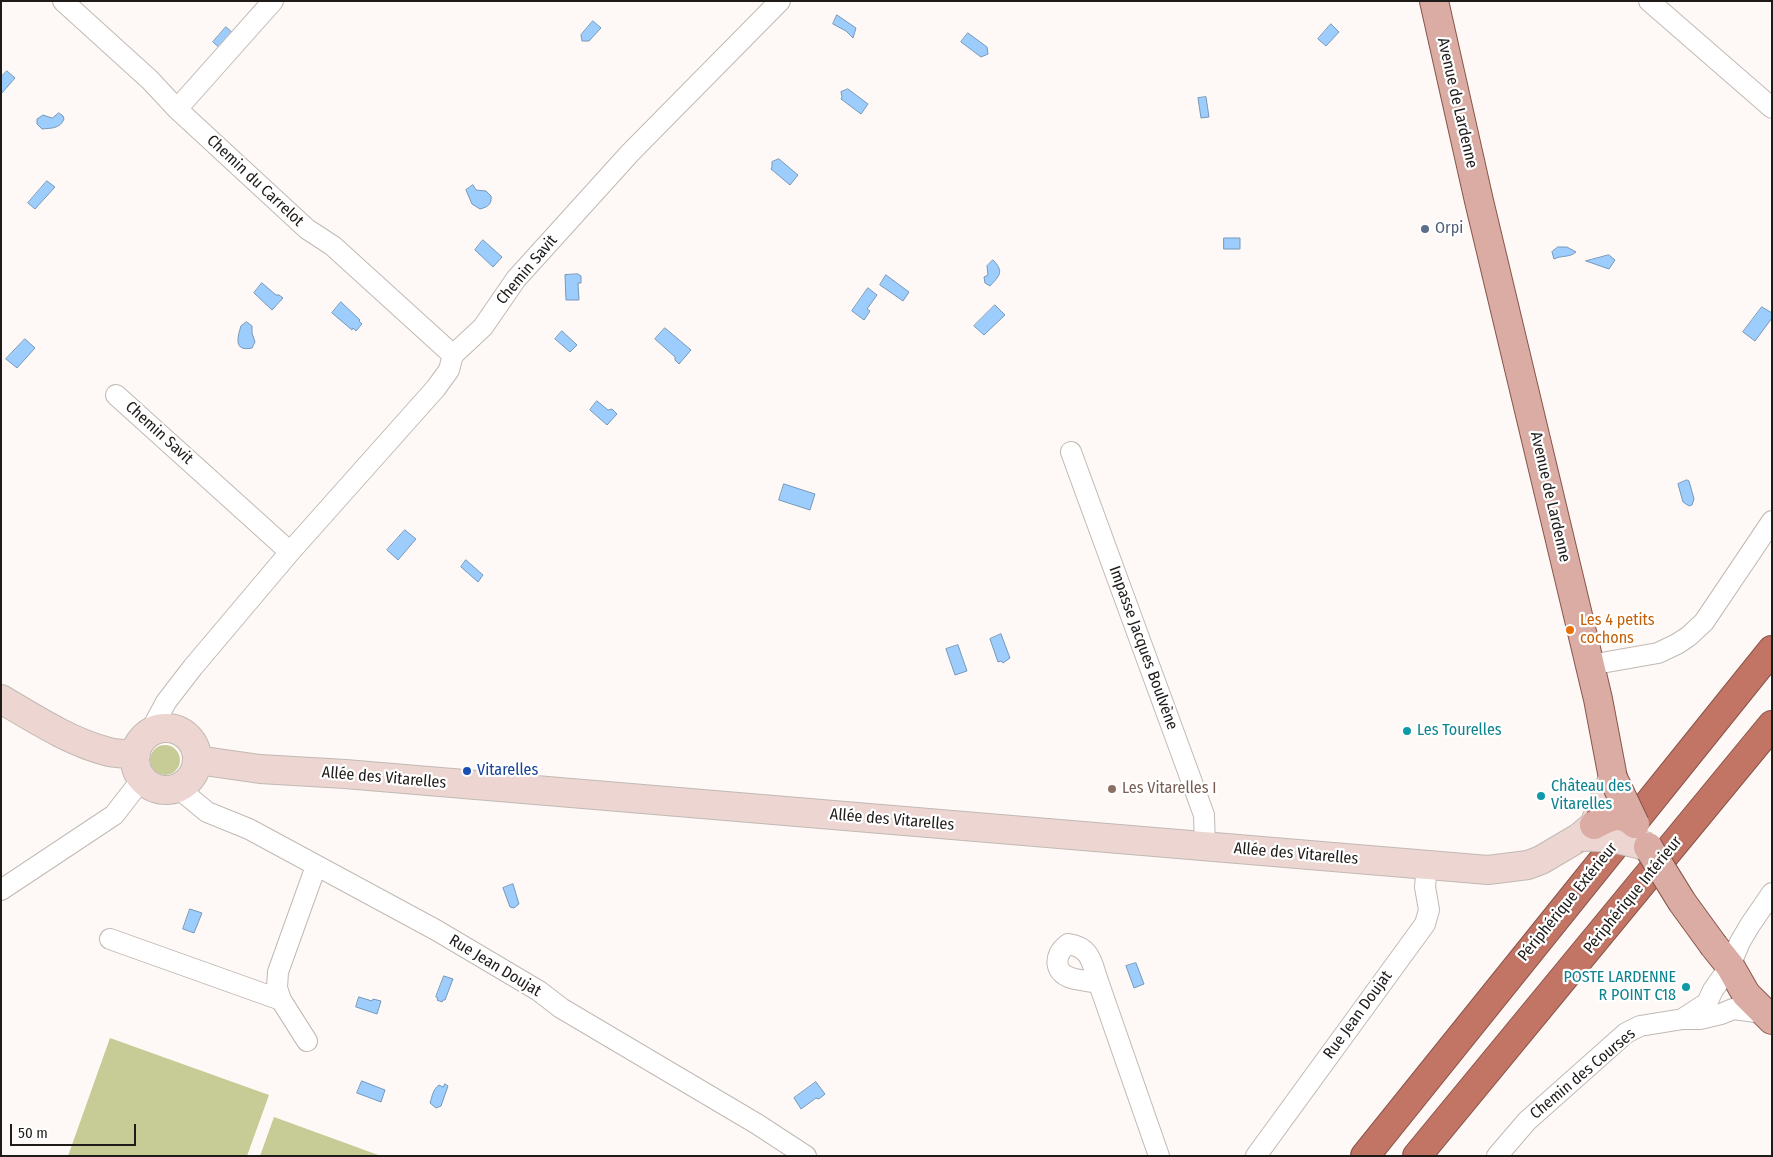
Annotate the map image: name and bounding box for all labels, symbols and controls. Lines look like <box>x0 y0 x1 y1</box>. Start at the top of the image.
street label: Avenue de Lardenne <box>1433 36 1481 170</box>
street label: Chemin du Carrelot <box>202 131 308 231</box>
place label: Orpi <box>1435 219 1463 239</box>
marker: Orpi <box>1419 223 1431 235</box>
street label: Chemin Savit <box>492 231 562 309</box>
street label: Chemin Savit <box>121 398 197 468</box>
street label: Avenue de Lardenne <box>1526 430 1574 564</box>
street label: Impasse Jacques Boulvène <box>1104 564 1182 732</box>
place label: Les 4 petits cochons <box>1580 611 1654 649</box>
marker: Les 4 petits cochons <box>1564 624 1576 636</box>
place label: Les Tourelles <box>1417 721 1502 741</box>
marker: Les Tourelles <box>1401 725 1413 737</box>
place label: Vitarelles <box>477 761 538 781</box>
street label: Allée des Vitarelles <box>321 763 447 793</box>
marker: Vitarelles <box>461 765 473 777</box>
place label: Château des Vitarelles <box>1551 777 1631 815</box>
place label: Les Vitarelles I <box>1122 779 1216 799</box>
marker: Les Vitarelles I <box>1106 783 1118 795</box>
marker: Château des Vitarelles <box>1535 790 1547 802</box>
street label: Allée des Vitarelles <box>829 805 955 835</box>
street label: Périphérique Intérieur <box>1580 832 1686 958</box>
street label: Allée des Vitarelles <box>1233 839 1359 869</box>
street label: Périphérique Extérieur <box>1514 839 1622 965</box>
street label: Rue Jean Doujat <box>445 931 545 1001</box>
street label: Rue Jean Doujat <box>1320 967 1396 1063</box>
place label: POSTE LARDENNE R POINT C18 <box>1563 968 1676 1006</box>
marker: POSTE LARDENNE R POINT C18 <box>1680 981 1692 993</box>
street label: Chemin des Courses <box>1526 1024 1640 1124</box>
scale bar <box>12 1114 139 1146</box>
text: 50 m <box>18 1124 48 1142</box>

